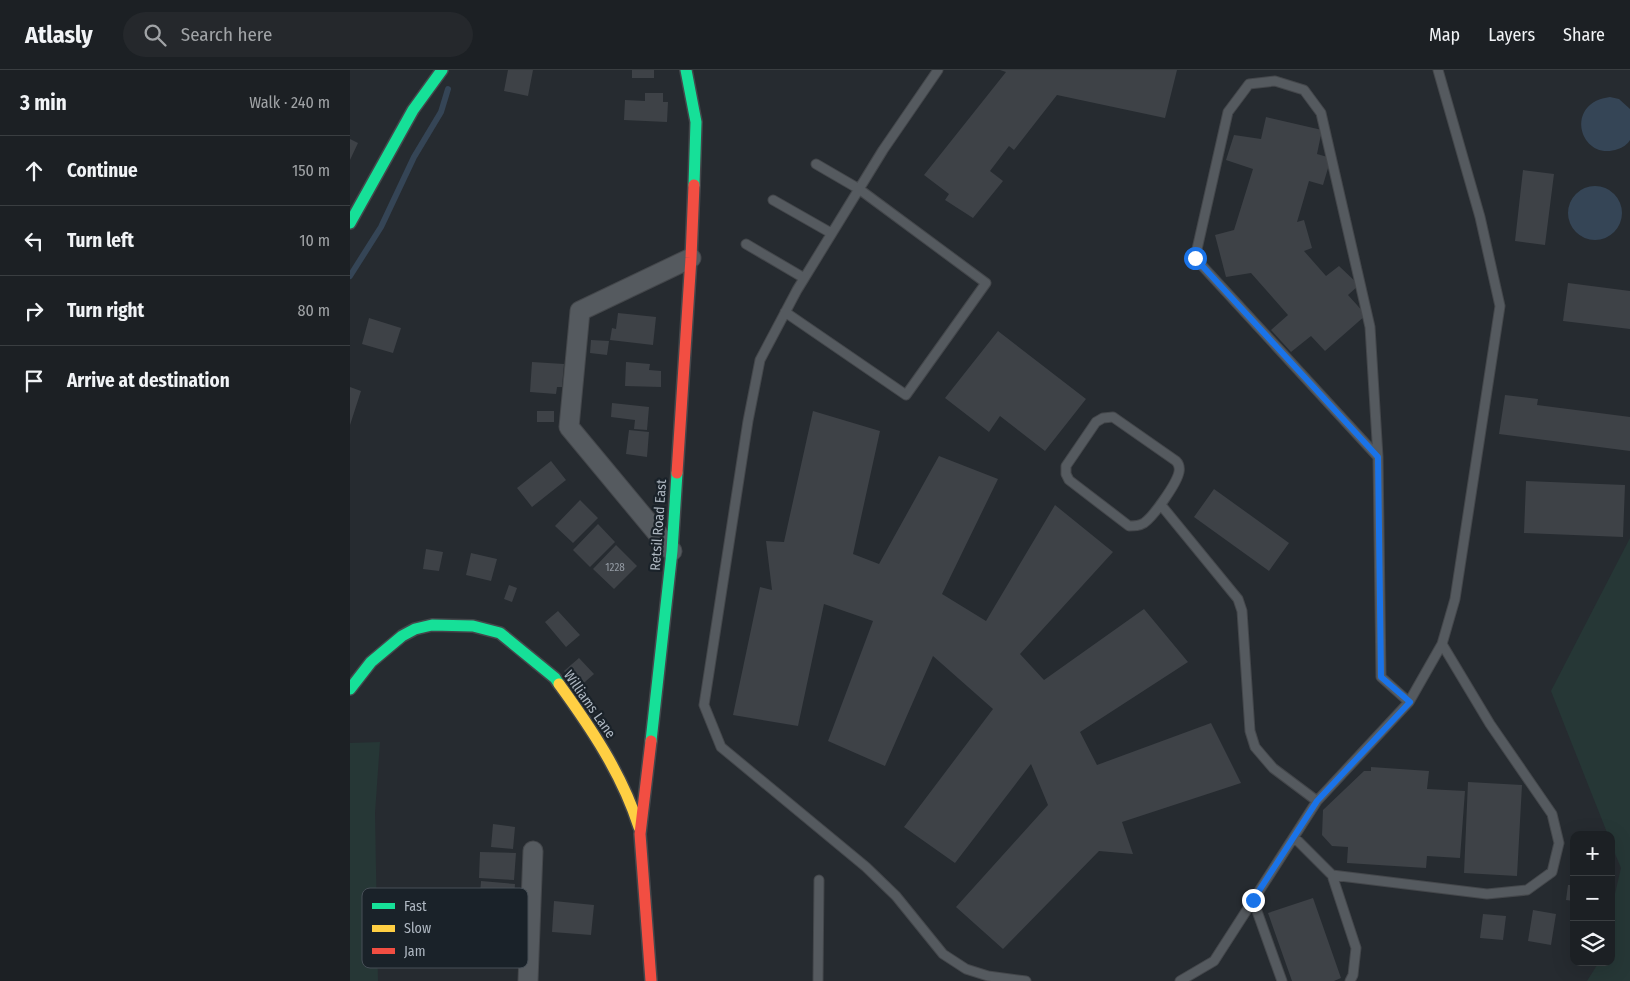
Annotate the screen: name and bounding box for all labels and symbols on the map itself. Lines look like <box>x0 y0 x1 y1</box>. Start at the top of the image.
route start <box>1184 247 1207 270</box>
street label: Retsil Road East <box>647 478 670 571</box>
house number: 1228 <box>605 561 625 574</box>
street label: Williams Lane <box>560 667 619 742</box>
legend <box>362 888 528 968</box>
route end <box>1242 889 1265 912</box>
text: Fast <box>404 898 427 915</box>
text: Slow <box>404 920 431 937</box>
text: Jam <box>404 943 425 960</box>

